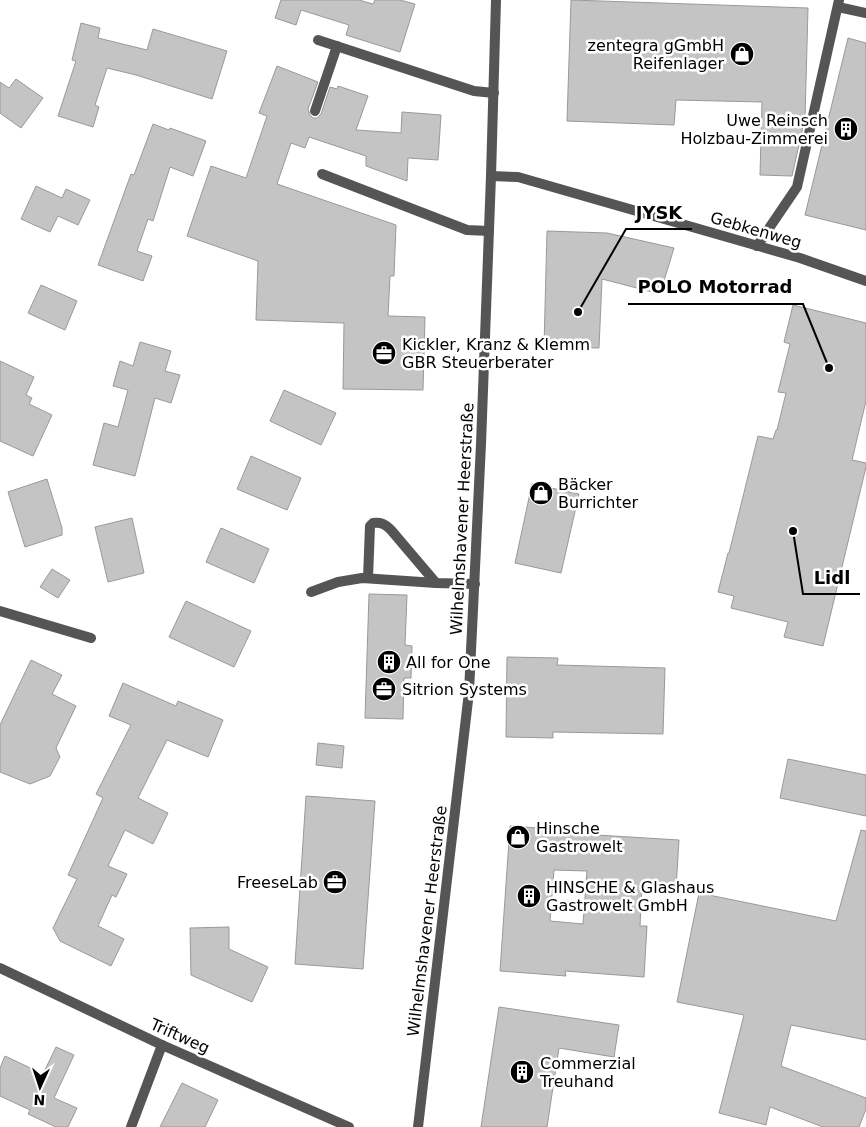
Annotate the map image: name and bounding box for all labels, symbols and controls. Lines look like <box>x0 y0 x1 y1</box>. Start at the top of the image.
place label: zentegra gGmbH Reifenlager <box>588 36 724 73</box>
shop icon: zentegra gGmbH Reifenlager <box>729 41 755 67</box>
place label: Uwe Reinsch Holzbau-Zimmerei <box>681 111 828 148</box>
building icon: Uwe Reinsch Holzbau-Zimmerei <box>833 116 859 142</box>
callout: JYSK <box>626 196 692 229</box>
text: JYSK <box>634 202 683 223</box>
street label: Gebkenweg <box>708 208 804 252</box>
callout: POLO Motorrad <box>628 271 803 304</box>
text: POLO Motorrad <box>638 276 792 297</box>
place label: Kickler, Kranz & Klemm GBR Steuerberater <box>402 335 590 372</box>
office icon: Kickler, Kranz & Klemm GBR Steuerberater <box>371 340 397 366</box>
street label: Wilhelmshavener Heerstraße <box>446 402 478 636</box>
place label: Bäcker Burrichter <box>558 475 638 512</box>
shop icon: Bäcker Burrichter <box>528 480 554 506</box>
callout: Lidl <box>803 561 860 594</box>
text: Lidl <box>814 567 850 588</box>
building icon: All for One <box>376 649 402 675</box>
place label: All for One <box>406 653 491 672</box>
office icon: Sitrion Systems <box>371 676 397 702</box>
place label: Sitrion Systems <box>402 680 527 699</box>
street label: Wilhelmshavener Heerstraße <box>403 804 451 1038</box>
place label: Hinsche Gastrowelt <box>536 819 622 856</box>
shop icon: Hinsche Gastrowelt <box>505 824 531 850</box>
office icon: FreeseLab <box>322 869 348 895</box>
place label: FreeseLab <box>237 873 318 892</box>
place label: HINSCHE & Glashaus Gastrowelt GmbH <box>546 878 714 915</box>
building icon: HINSCHE & Glashaus Gastrowelt GmbH <box>516 883 542 909</box>
street label: Triftweg <box>146 1014 213 1058</box>
place label: Commerzial Treuhand <box>539 1054 636 1091</box>
building icon: Commerzial Treuhand <box>509 1059 535 1085</box>
north arrow <box>15 1062 65 1112</box>
text: N <box>33 1092 46 1108</box>

